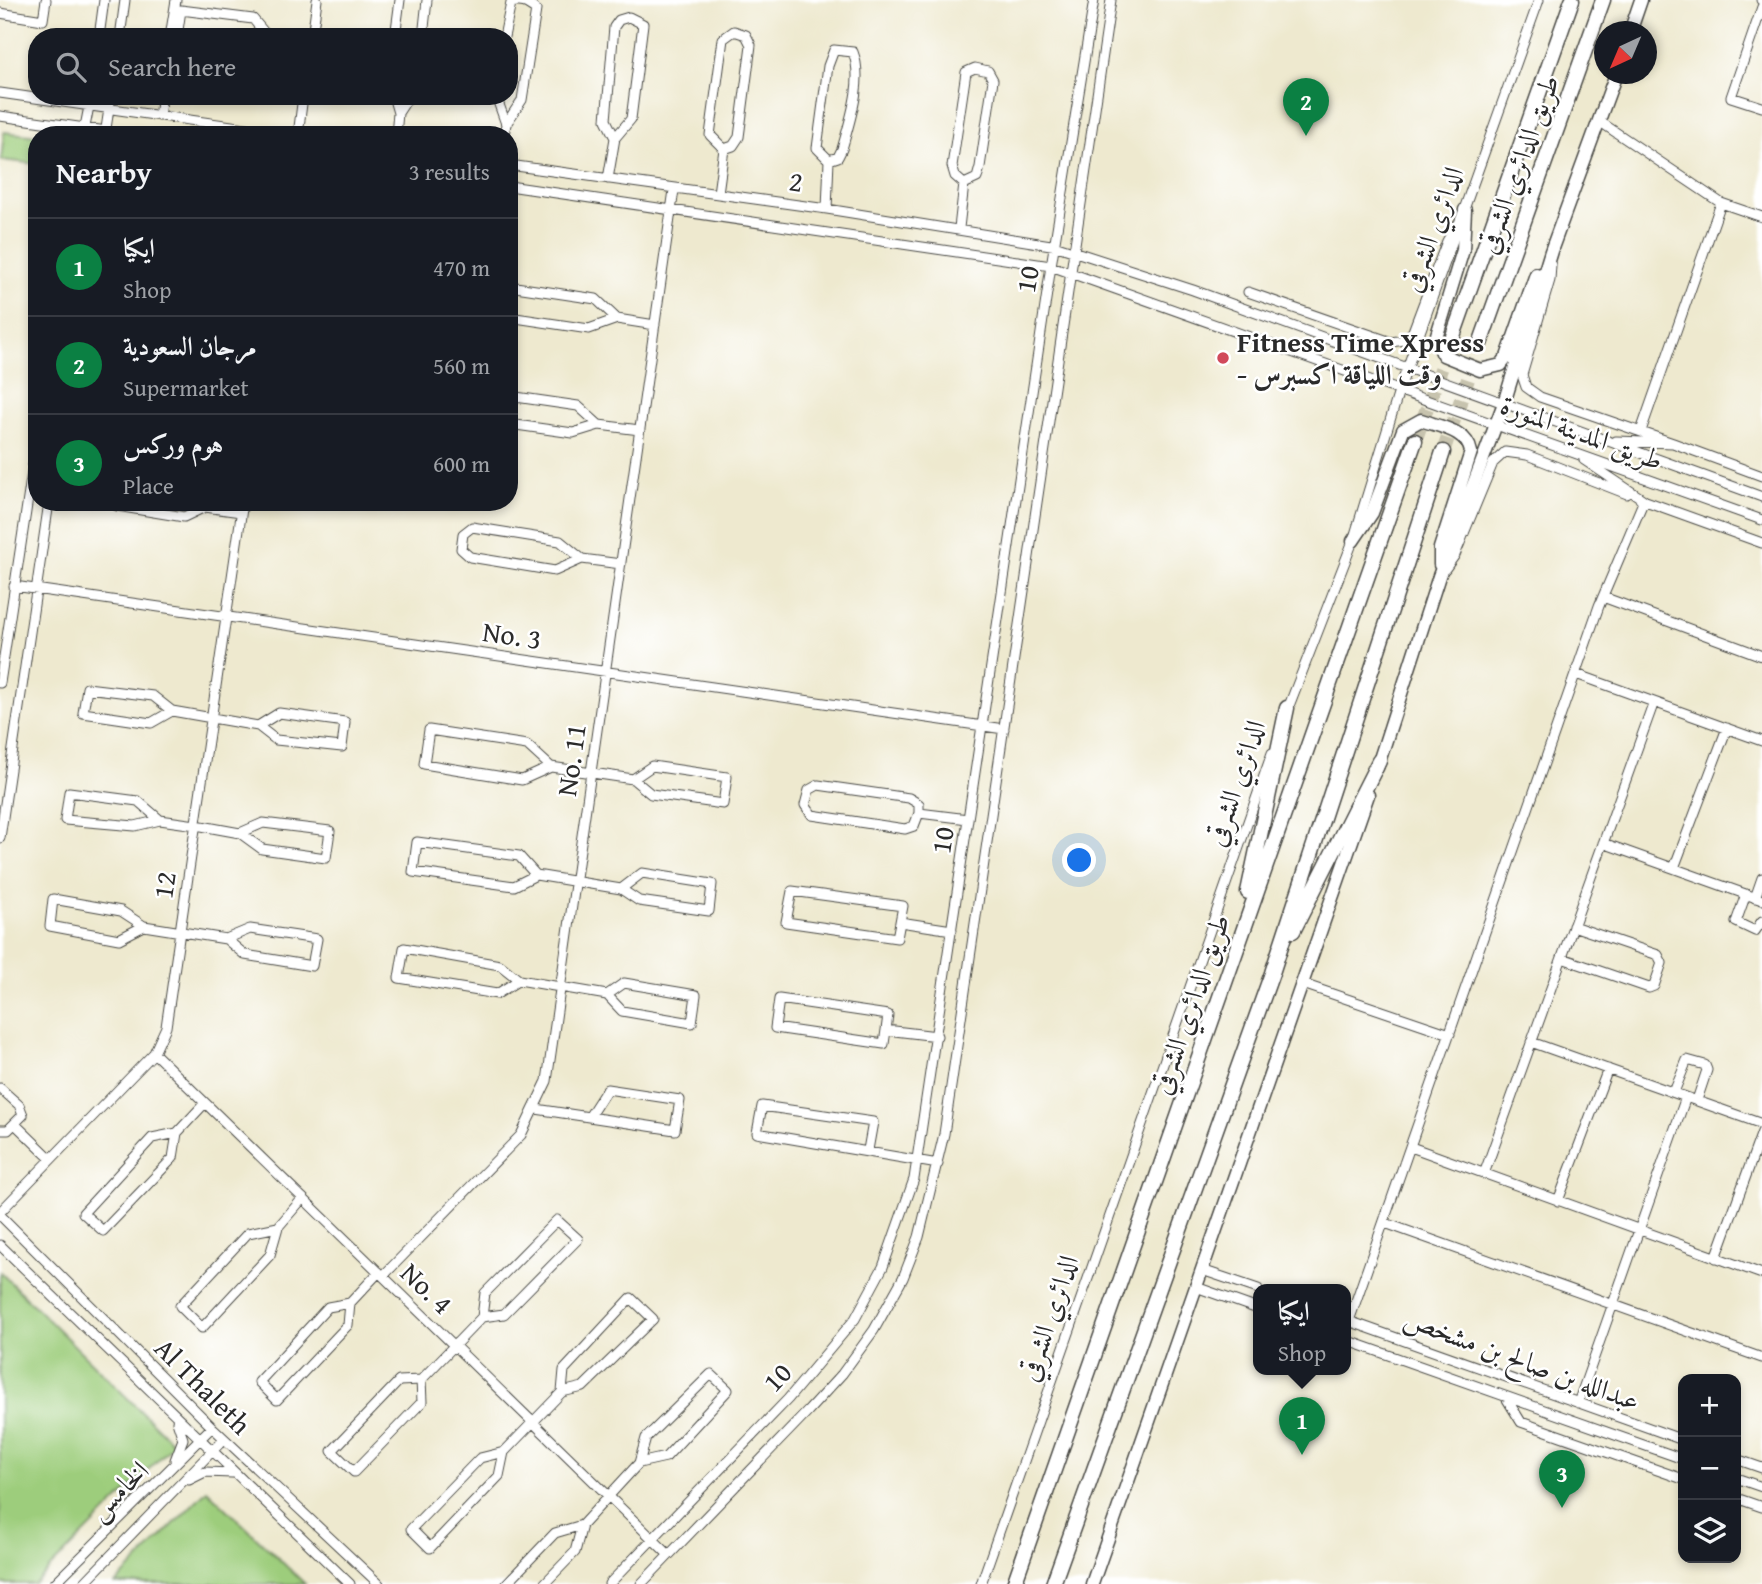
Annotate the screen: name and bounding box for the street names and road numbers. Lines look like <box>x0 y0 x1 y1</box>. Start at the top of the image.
street label: طريق الدائري الشرقي <box>1466 68 1572 260</box>
street label: 2 <box>787 159 806 202</box>
street label: الدائري الشرقي <box>1390 160 1476 298</box>
street label: 10 <box>1004 262 1049 296</box>
street label: طريق المدينة المنورة <box>1495 383 1669 480</box>
street label: No. 3 <box>480 610 544 659</box>
street label: الدائري الشرقي <box>1194 714 1278 852</box>
street label: No. 11 <box>545 721 596 799</box>
street label: 10 <box>919 824 964 856</box>
street label: 12 <box>141 869 186 901</box>
street label: طريق الدائري الشرقي <box>1139 908 1242 1100</box>
street label: الدائري الشرقي <box>1007 1249 1091 1387</box>
street label: No. 4 <box>392 1252 463 1323</box>
street label: عبدالله بن صالح بن مشخص <box>1396 1297 1646 1425</box>
street label: Al Thaleth <box>146 1328 261 1444</box>
street label: 10 <box>752 1353 801 1401</box>
street label: الخامس <box>78 1450 158 1529</box>

